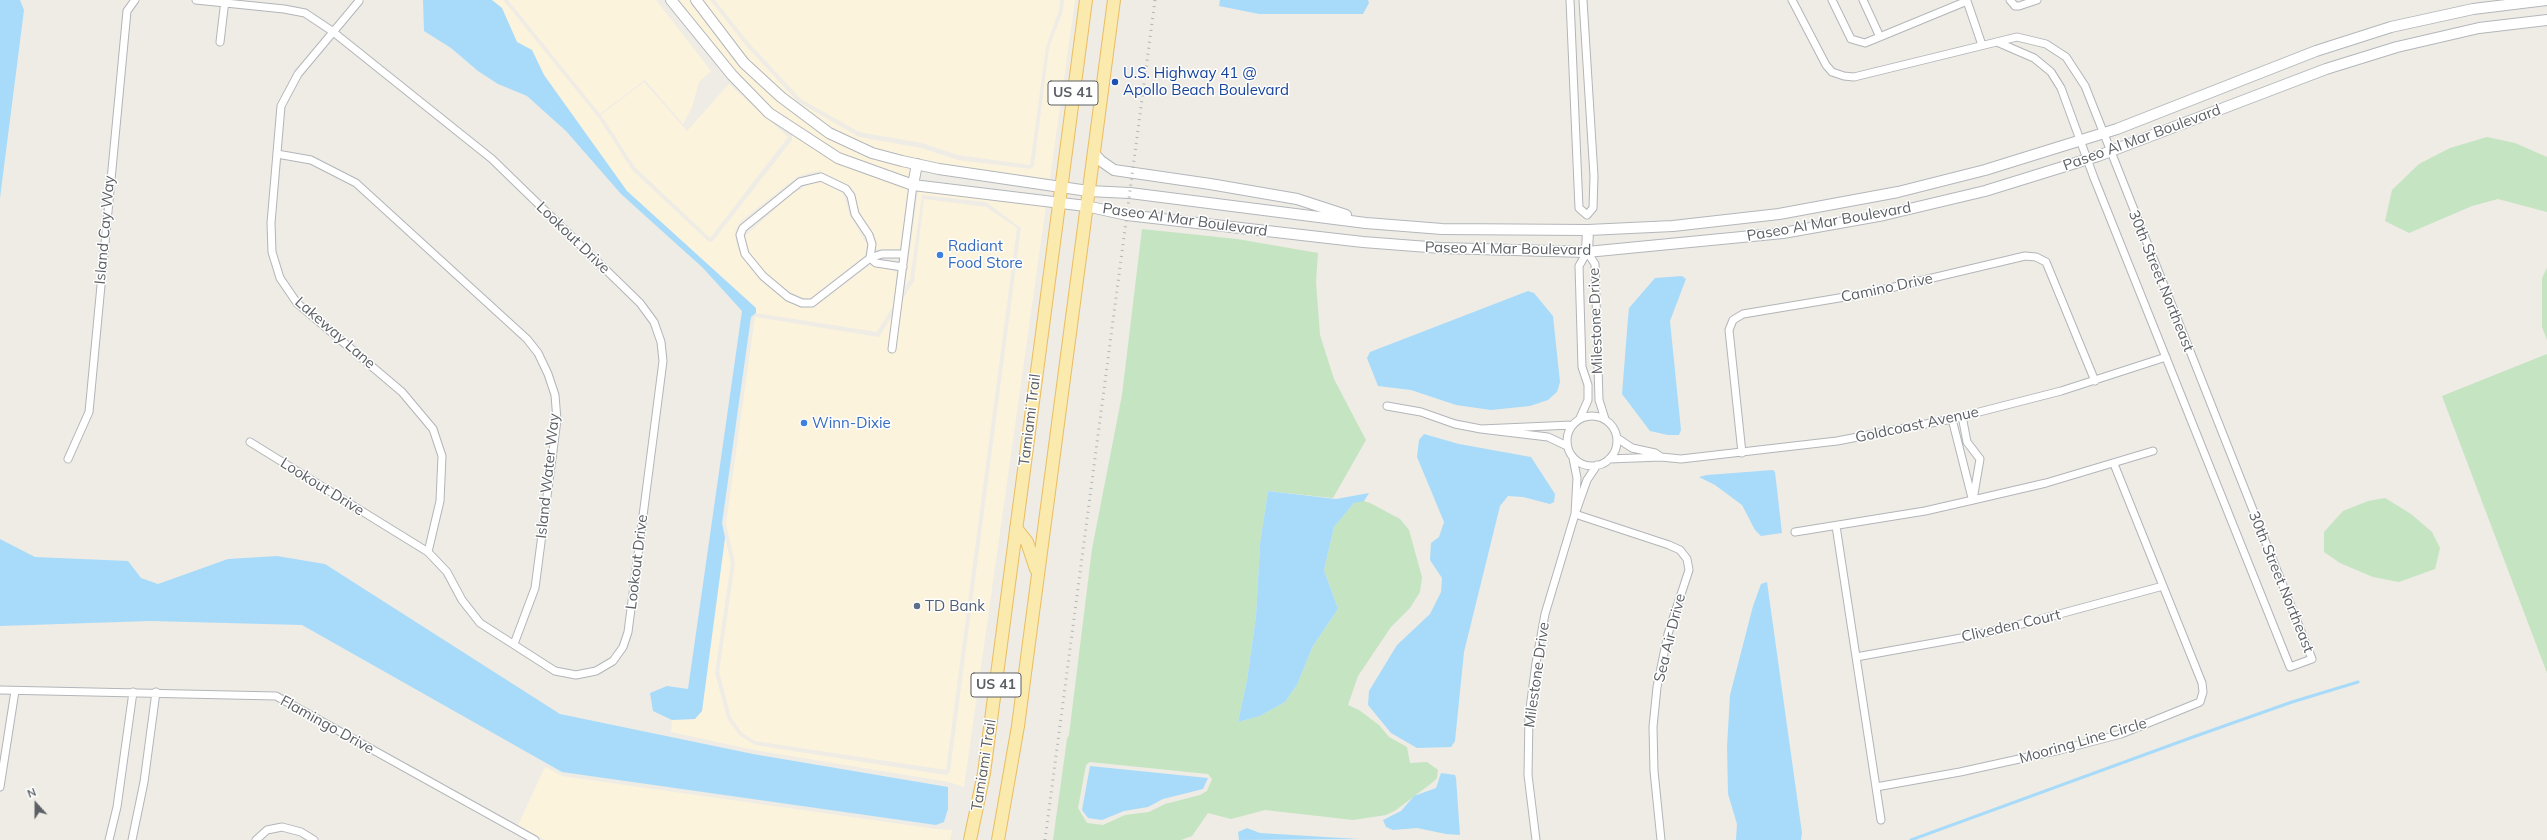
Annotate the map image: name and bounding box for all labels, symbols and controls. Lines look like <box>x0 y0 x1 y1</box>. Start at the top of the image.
place label: U.S. Highway 41 @ Apollo Beach Boulevard <box>1123 64 1289 99</box>
marker: U.S. Highway 41 @ Apollo Beach Boulevard <box>1110 77 1120 87</box>
road number: US 41 <box>1048 81 1098 105</box>
street label: Paseo Al Mar Boulevard <box>2061 101 2223 175</box>
street label: Island Cay Way <box>91 175 119 285</box>
street label: Lookout Drive <box>532 198 614 278</box>
street label: Paseo Al Mar Boulevard <box>1745 199 1913 245</box>
street label: Paseo Al Mar Boulevard <box>1101 200 1269 240</box>
street label: 30th Street Northeast <box>2124 208 2198 354</box>
place label: Radiant Food Store <box>948 237 1023 272</box>
street label: Paseo Al Mar Boulevard <box>1425 239 1591 259</box>
marker: Radiant Food Store <box>935 250 945 260</box>
street label: Milestone Drive <box>1585 268 1607 374</box>
street label: Camino Drive <box>1840 270 1934 306</box>
street label: Lakeway Lane <box>291 293 379 373</box>
street label: Tamiami Trail <box>1015 373 1045 467</box>
street label: Goldcoast Avenue <box>1854 403 1980 447</box>
street label: Island Water Way <box>532 412 564 540</box>
place label: Winn-Dixie <box>812 414 891 432</box>
marker: Winn-Dixie <box>799 418 809 428</box>
street label: Lookout Drive <box>277 454 367 520</box>
street label: 30th Street Northeast <box>2244 509 2318 655</box>
street label: Lookout Drive <box>622 514 652 610</box>
street label: Sea Air Drive <box>1650 592 1690 684</box>
place label: TD Bank <box>925 597 985 615</box>
marker: TD Bank <box>912 601 922 611</box>
street label: Cliveden Court <box>1960 606 2062 646</box>
street label: Milestone Drive <box>1521 621 1553 729</box>
road number: US 41 <box>971 673 1021 697</box>
street label: Flamingo Drive <box>277 692 377 758</box>
street label: Mooring Line Circle <box>2017 714 2149 768</box>
street label: Tamiami Trail <box>968 718 1000 812</box>
north arrow <box>16 784 56 824</box>
text: N <box>25 785 38 801</box>

